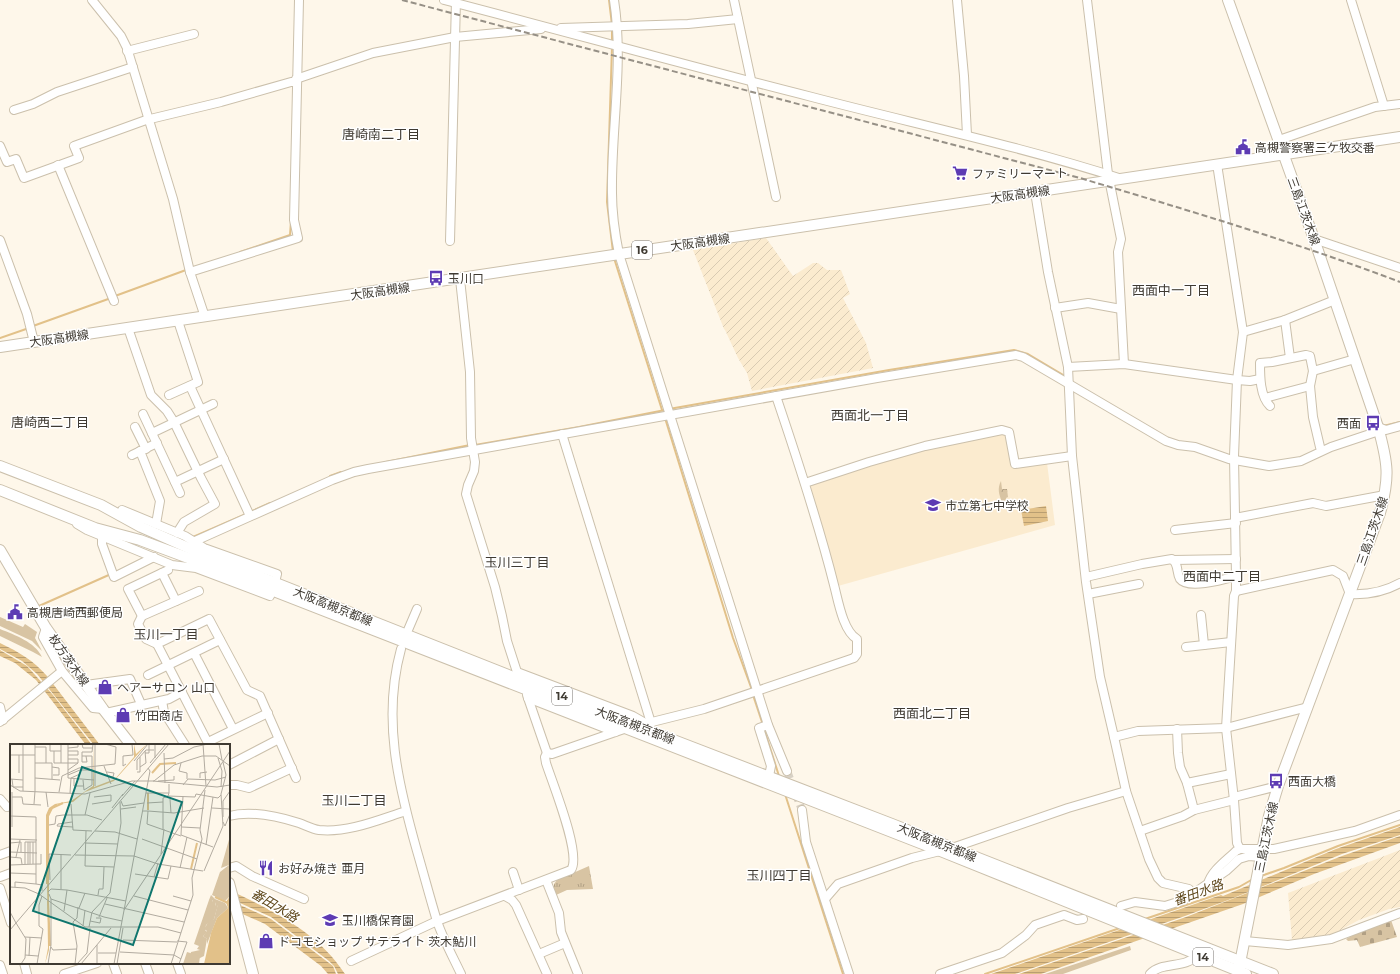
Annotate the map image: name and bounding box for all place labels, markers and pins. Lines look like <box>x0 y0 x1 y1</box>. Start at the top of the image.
public building icon: 高槻警察署三ケ牧交番 <box>1234 138 1252 156</box>
place label: 高槻警察署三ケ牧交番 <box>1255 140 1375 155</box>
supermarket icon: ファミリーマート <box>951 164 969 182</box>
place label: ファミリーマート <box>972 166 1068 181</box>
bus stop icon: 玉川口 <box>427 269 445 287</box>
place label: 玉川口 <box>448 271 484 286</box>
bus stop icon: 西面 <box>1364 414 1382 432</box>
place label: 西面 <box>1337 416 1361 431</box>
school or university icon: 市立第七中学校 <box>924 496 942 514</box>
place label: 市立第七中学校 <box>945 498 1029 513</box>
public building icon: 高槻唐崎西郵便局 <box>6 603 24 621</box>
place label: 高槻唐崎西郵便局 <box>27 605 123 620</box>
shop icon: ヘアーサロン 山口 <box>96 678 114 696</box>
place label: ヘアーサロン 山口 <box>117 680 215 695</box>
shop icon: 竹田商店 <box>114 706 132 724</box>
place label: 竹田商店 <box>135 708 183 723</box>
bus stop icon: 西面大橋 <box>1267 772 1285 790</box>
place label: 西面大橋 <box>1288 774 1336 789</box>
restaurant icon: お好み焼き 亜月 <box>257 859 275 877</box>
place label: お好み焼き 亜月 <box>278 861 365 876</box>
school or university icon: 玉川橋保育園 <box>321 911 339 929</box>
place label: 玉川橋保育園 <box>342 913 414 928</box>
shop icon: ドコモショップ サテライト 茨木鮎川 <box>257 932 275 950</box>
place label: ドコモショップ サテライト 茨木鮎川 <box>278 934 476 949</box>

